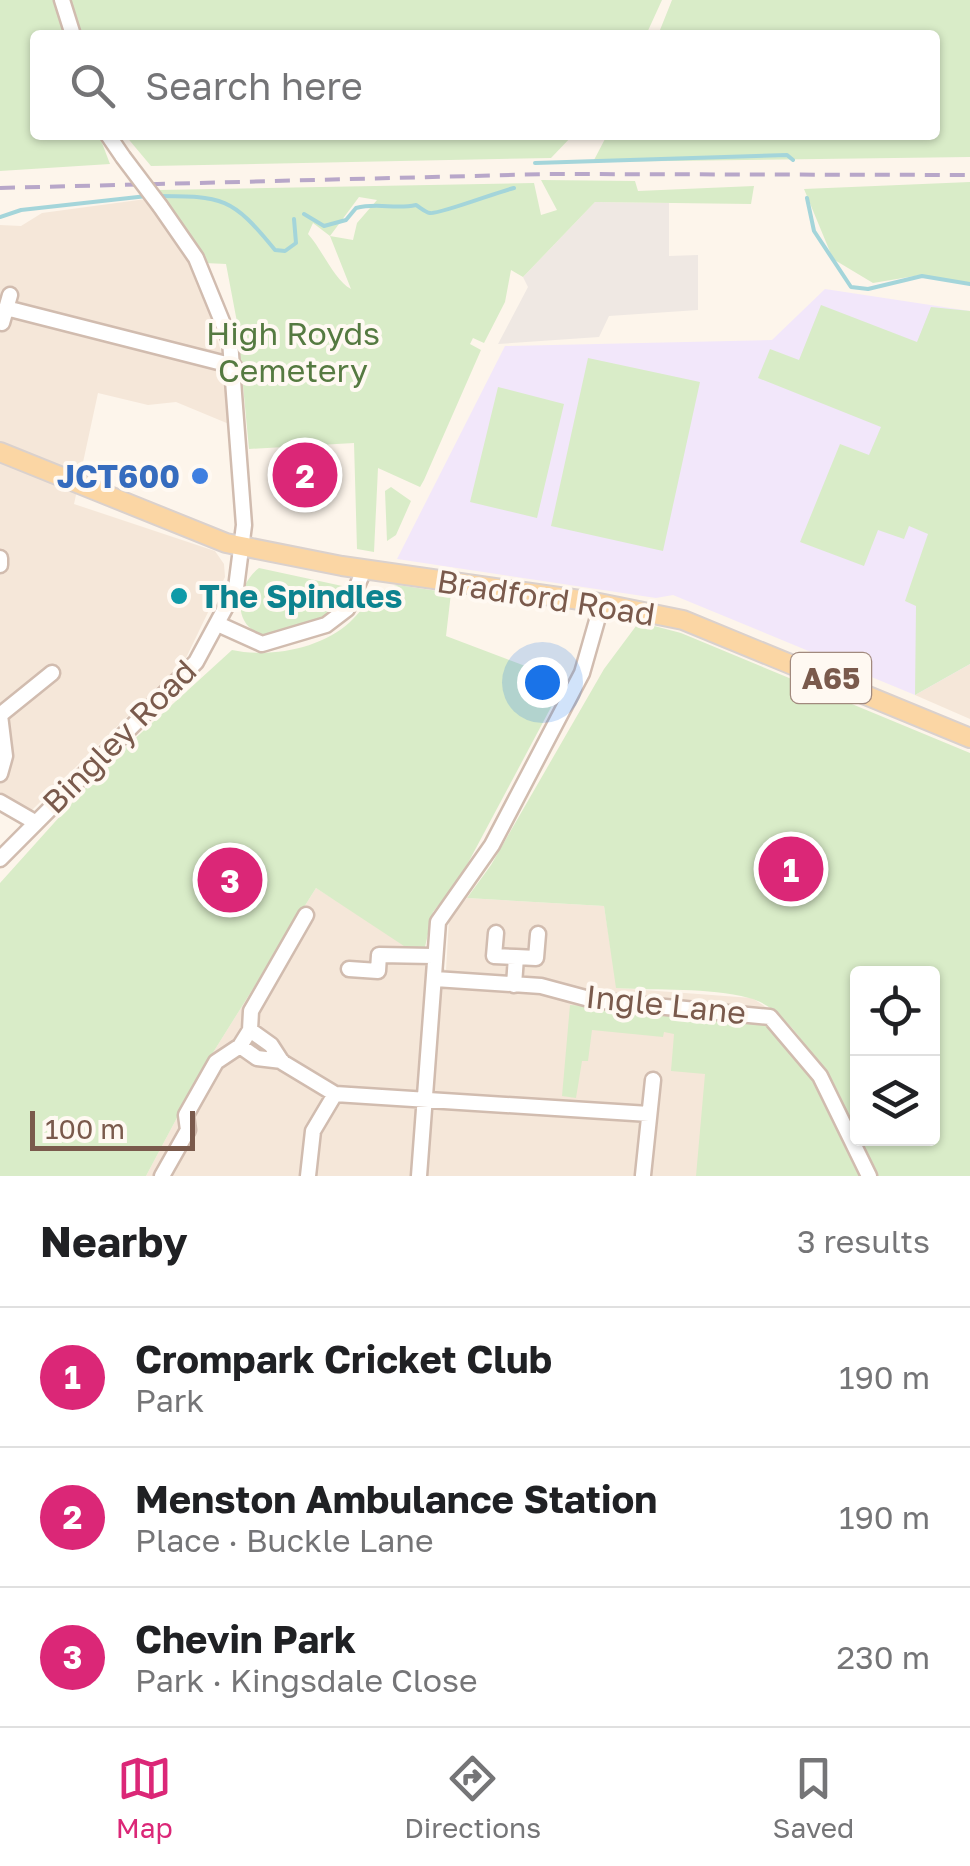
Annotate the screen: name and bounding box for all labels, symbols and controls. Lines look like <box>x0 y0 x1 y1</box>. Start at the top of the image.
search box <box>30 30 940 140</box>
icon: search <box>65 58 120 113</box>
text: Search here <box>145 63 363 108</box>
park label: High Royds Cemetery <box>206 314 380 389</box>
pin: 2 <box>272 438 338 512</box>
place label: JCT600 <box>57 457 180 495</box>
marker: JCT600 <box>189 465 211 487</box>
street label: Bradford Road <box>434 561 658 633</box>
place label: The Spindles <box>199 577 402 615</box>
marker: The Spindles <box>168 585 190 607</box>
street label: Bingley Road <box>34 651 204 821</box>
road number: A65 <box>791 653 871 703</box>
your location <box>517 657 568 708</box>
pin: 1 <box>758 832 824 906</box>
pin: 3 <box>198 842 262 918</box>
map controls <box>850 966 940 1146</box>
button: locate <box>850 966 940 1056</box>
street label: Ingle Lane <box>584 977 748 1031</box>
button: layers <box>850 1056 940 1146</box>
scale bar <box>30 1106 195 1150</box>
text: 100 m <box>45 1112 125 1145</box>
text: Nearby <box>40 1216 188 1266</box>
text: 3 results <box>797 1222 930 1260</box>
text: Crompark Cricket Club <box>135 1336 552 1381</box>
text: 1 <box>64 1358 81 1396</box>
text: 190 m <box>839 1358 930 1396</box>
text: Park <box>135 1381 204 1419</box>
text: Menston Ambulance Station <box>135 1476 657 1521</box>
text: 2 <box>63 1498 82 1536</box>
text: 190 m <box>839 1498 930 1536</box>
text: Place · Buckle Lane <box>135 1521 434 1559</box>
text: Chevin Park <box>135 1616 356 1661</box>
text: 3 <box>63 1638 82 1676</box>
text: 230 m <box>837 1638 930 1676</box>
text: Park · Kingsdale Close <box>135 1661 478 1699</box>
tab: Map <box>116 1751 173 1844</box>
tab: Directions <box>404 1751 541 1844</box>
tab: Saved <box>772 1751 854 1844</box>

